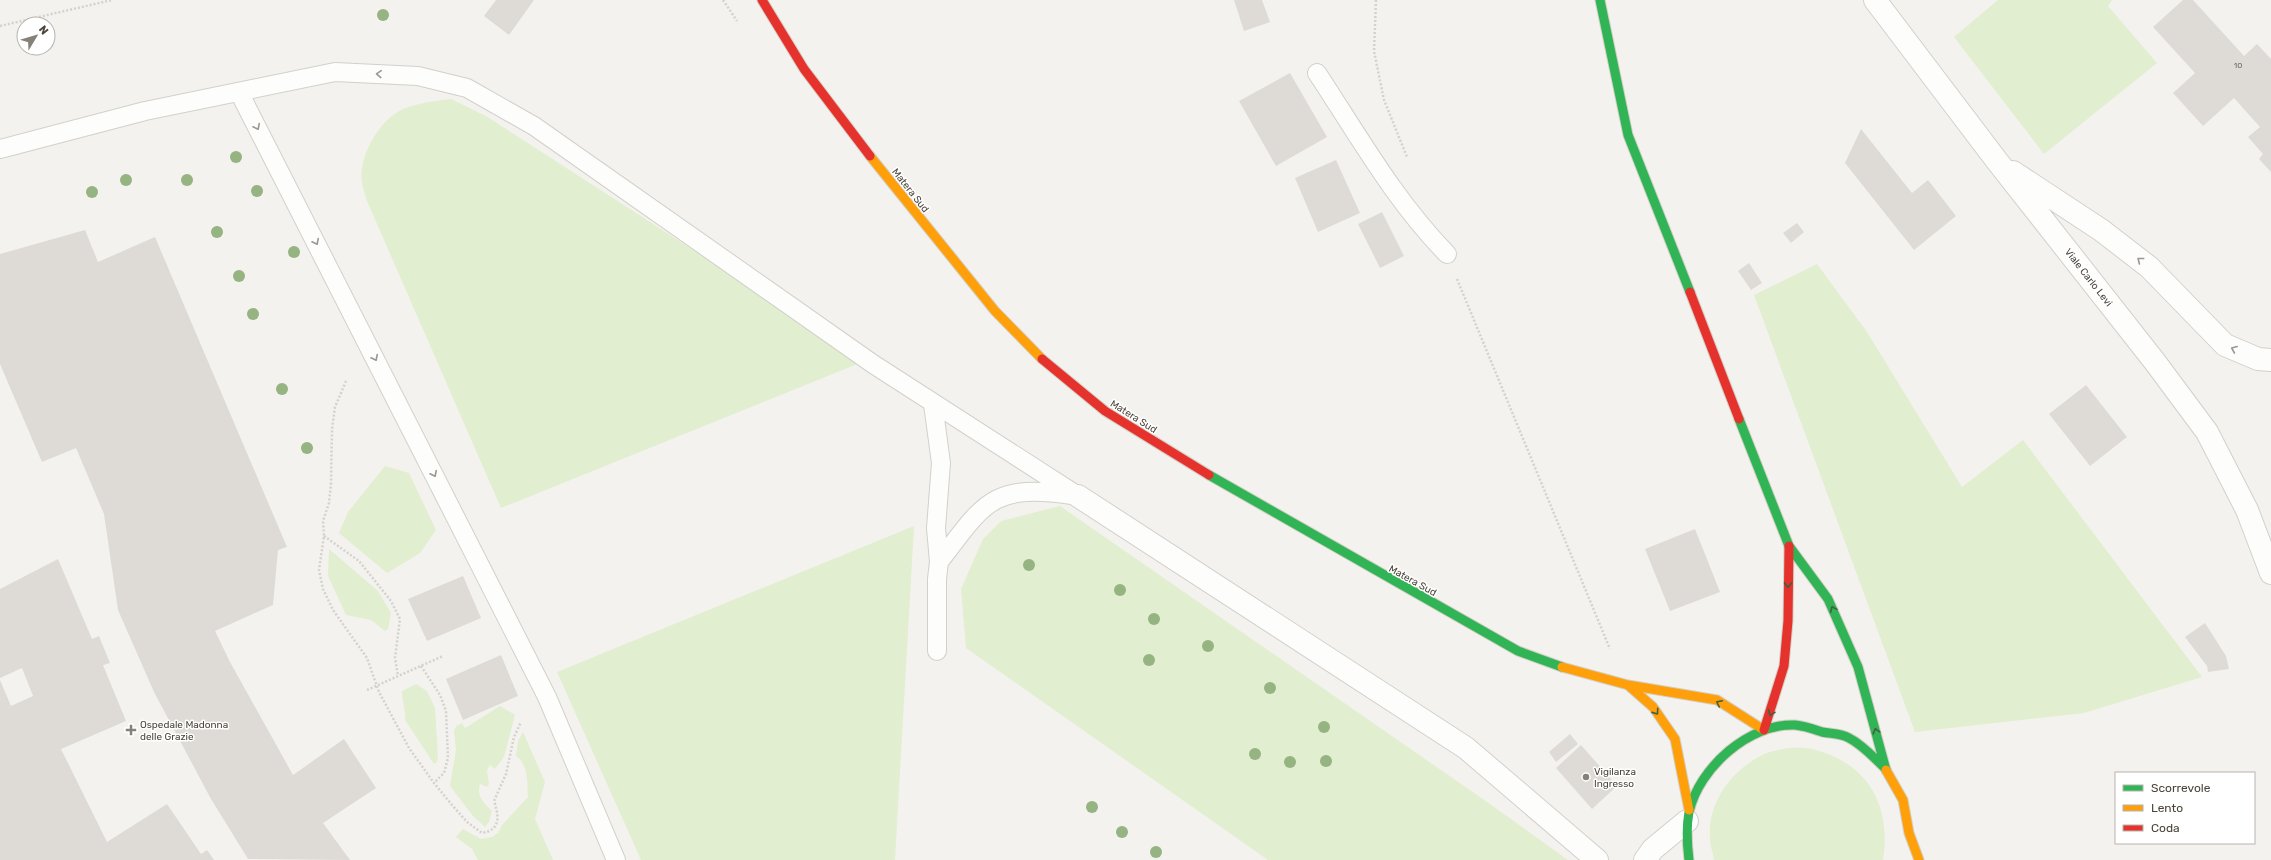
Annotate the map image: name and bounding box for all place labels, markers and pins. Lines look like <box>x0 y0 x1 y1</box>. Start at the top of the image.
place label: Ospedale Madonna delle Grazie <box>140 719 228 743</box>
marker: Ospedale Madonna delle Grazie <box>125 724 137 736</box>
place label: Vigilanza Ingresso <box>1594 766 1636 790</box>
marker: Vigilanza Ingresso <box>1581 772 1591 782</box>

